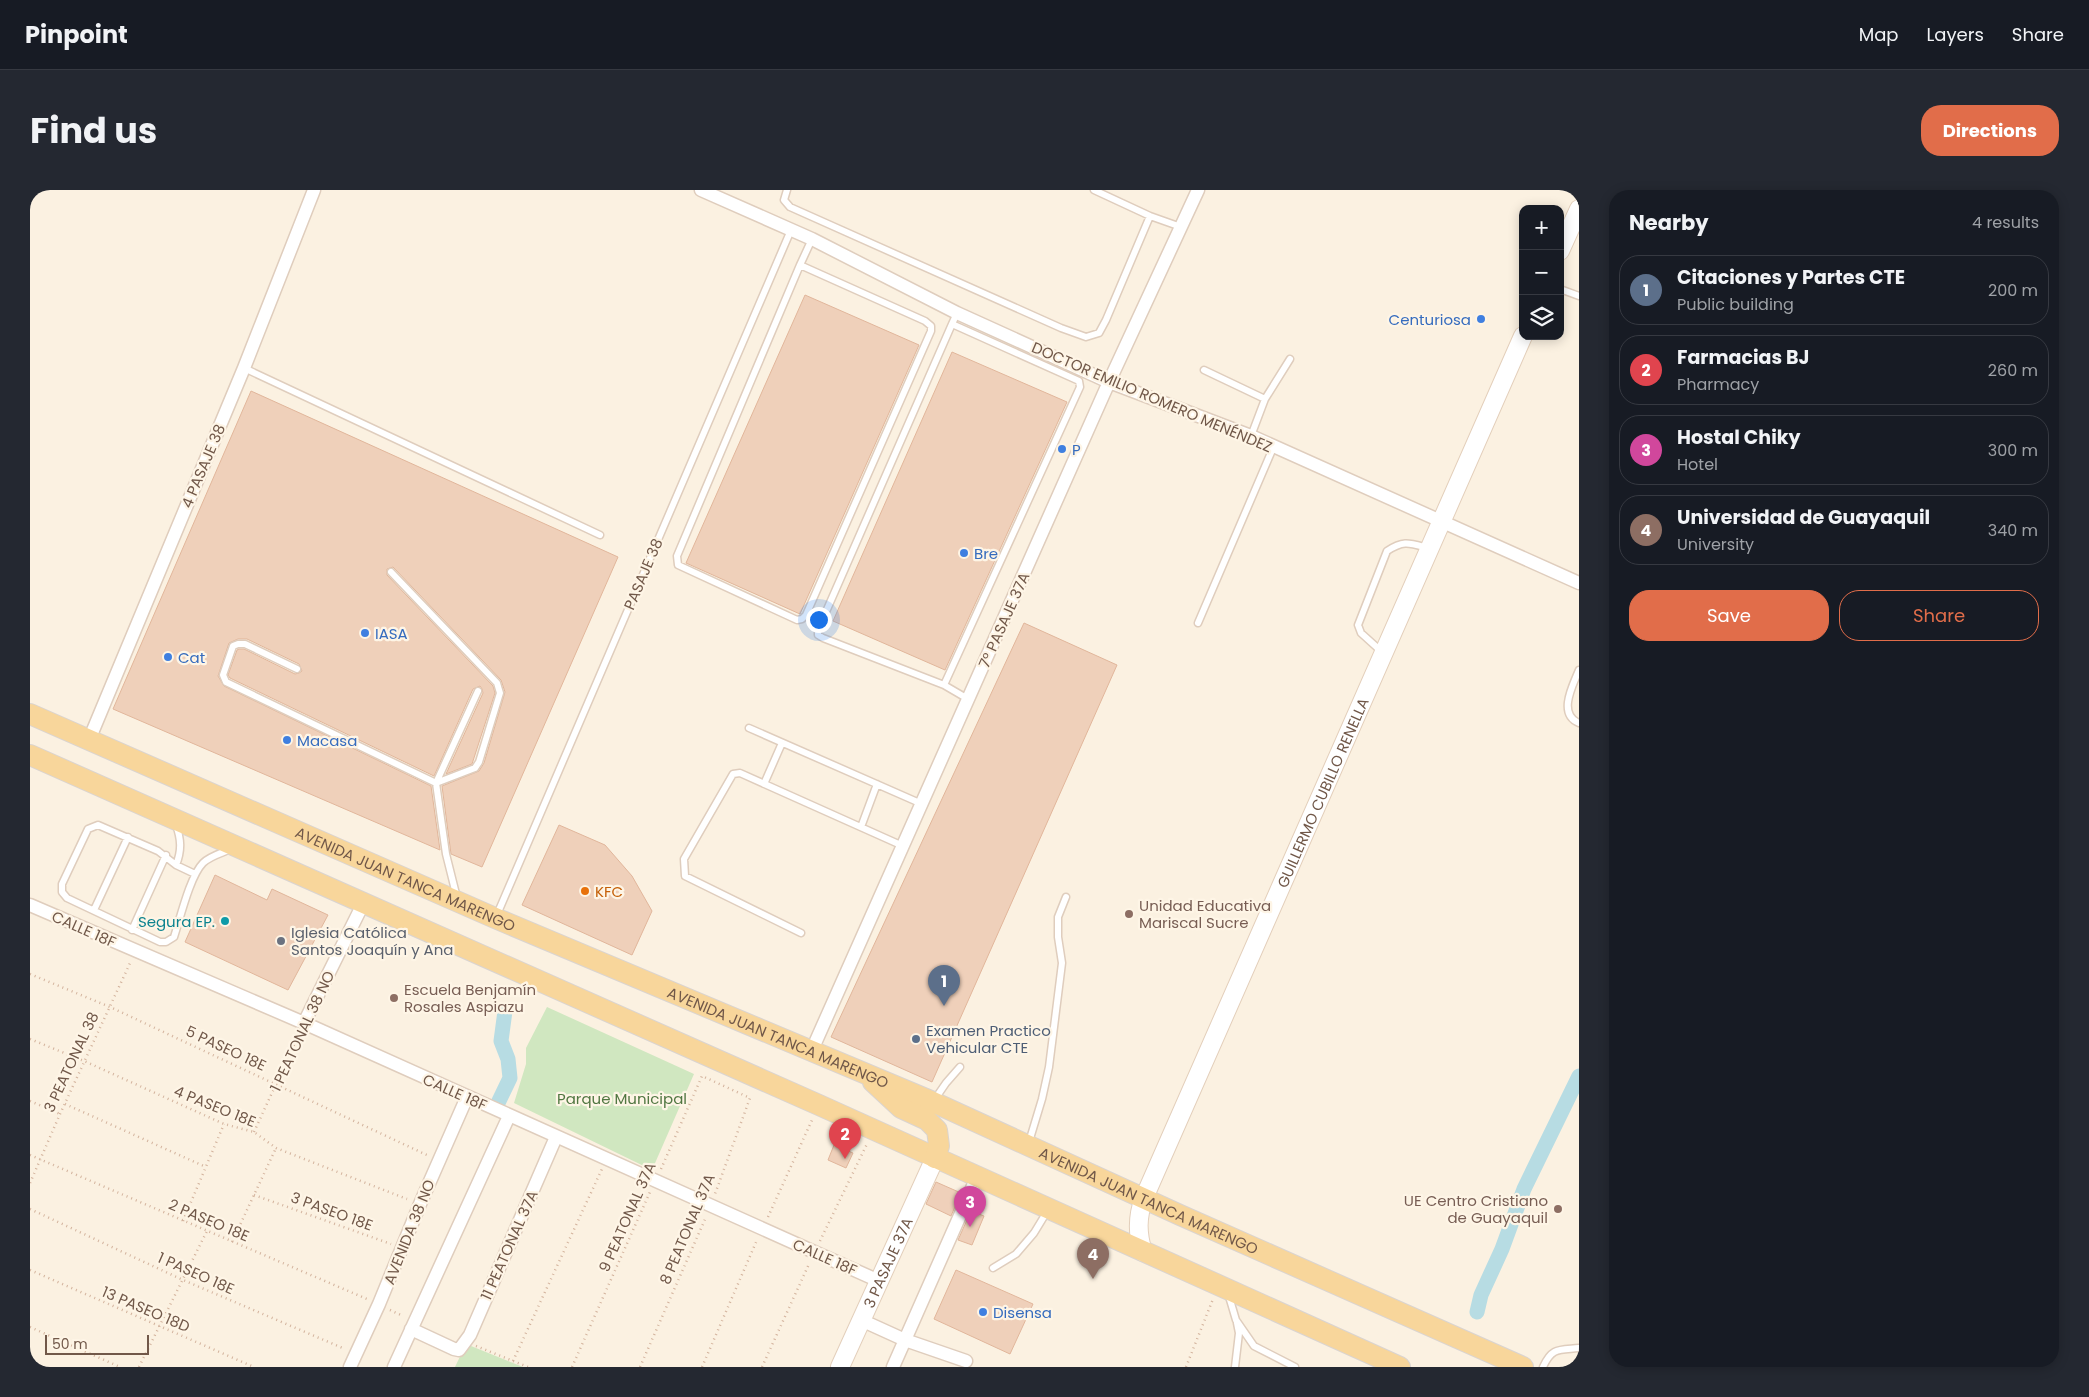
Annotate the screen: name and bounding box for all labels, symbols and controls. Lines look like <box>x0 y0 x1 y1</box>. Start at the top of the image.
text: Pinpoint <box>25 18 128 51</box>
text: Map <box>1859 22 1899 47</box>
text: Layers <box>1927 22 1984 47</box>
text: Share <box>2012 22 2064 47</box>
button: Directions <box>1921 105 2059 156</box>
text: Find us <box>30 106 157 155</box>
map controls <box>1519 205 1564 340</box>
button: + <box>1519 205 1564 250</box>
text: Nearby <box>1629 208 1709 237</box>
text: 4 results <box>1972 211 2039 234</box>
button: − <box>1519 250 1564 295</box>
text: Citaciones y Partes CTE <box>1677 264 1905 291</box>
text: 1 <box>1643 279 1649 302</box>
text: 200 m <box>1988 279 2038 302</box>
text: Public building <box>1677 293 1794 316</box>
button: layers <box>1519 295 1564 340</box>
place label: Centuriosa <box>1389 309 1471 330</box>
marker: Centuriosa <box>1475 313 1487 325</box>
street label: DOCTOR EMILIO ROMERO MENÉNDEZ <box>1028 337 1276 457</box>
text: Farmacias BJ <box>1677 344 1810 371</box>
text: 2 <box>1641 359 1651 382</box>
text: 260 m <box>1988 359 2038 382</box>
text: Pharmacy <box>1677 373 1759 396</box>
street label: 4 PASAJE 38 <box>176 421 230 511</box>
text: Hostal Chiky <box>1677 424 1800 451</box>
place label: P <box>1072 439 1081 460</box>
text: 3 <box>1641 439 1651 462</box>
text: 300 m <box>1988 439 2038 462</box>
marker: P <box>1056 443 1068 455</box>
text: Hotel <box>1677 453 1718 476</box>
text: Universidad de Guayaquil <box>1677 504 1930 531</box>
text: 4 <box>1641 519 1651 542</box>
text: 340 m <box>1988 519 2038 542</box>
text: University <box>1677 533 1754 556</box>
street label: PASAJE 38 <box>619 535 667 613</box>
place label: Bre <box>974 543 998 564</box>
marker: Bre <box>958 547 970 559</box>
street label: 7° PASAJE 37A <box>973 569 1035 671</box>
button: Save <box>1629 590 1829 641</box>
button: Share <box>1839 590 2039 641</box>
your location <box>806 607 832 633</box>
place label: IASA <box>375 623 408 644</box>
marker: IASA <box>359 627 371 639</box>
place label: Cat <box>178 647 205 668</box>
marker: Cat <box>162 651 174 663</box>
street label: GUILLERMO CUBILLO RENELLA <box>1271 694 1373 891</box>
place label: Macasa <box>297 730 357 751</box>
marker: Macasa <box>281 734 293 746</box>
street label: AVENIDA JUAN TANCA MARENGO <box>292 821 519 936</box>
place label: KFC <box>595 881 623 902</box>
marker: KFC <box>579 885 591 897</box>
place label: Unidad Educativa Mariscal Sucre <box>1139 895 1271 933</box>
street label: CALLE 18F <box>49 906 120 953</box>
marker: Unidad Educativa Mariscal Sucre <box>1123 908 1135 920</box>
place label: Segura EP. <box>138 911 215 932</box>
marker: Segura EP. <box>219 915 231 927</box>
place label: Iglesia Católica Santos Joaquín y Ana <box>291 922 453 960</box>
marker: Iglesia Católica Santos Joaquín y Ana <box>275 935 287 947</box>
pin: 1 <box>928 965 960 1006</box>
street label: 1 PEATONAL 38 NO <box>265 967 339 1095</box>
place label: Escuela Benjamín Rosales Aspiazu <box>404 979 536 1017</box>
street label: AVENIDA JUAN TANCA MARENGO <box>664 981 892 1093</box>
marker: Escuela Benjamín Rosales Aspiazu <box>388 992 400 1004</box>
street label: 3 PEATONAL 38 <box>39 1008 103 1116</box>
street label: 5 PASEO 18E <box>182 1020 270 1076</box>
place label: Examen Practico Vehicular CTE <box>926 1020 1051 1058</box>
marker: Examen Practico Vehicular CTE <box>910 1033 922 1045</box>
street label: CALLE 18F <box>420 1069 491 1116</box>
street label: 4 PASEO 18E <box>171 1080 259 1132</box>
park label: Parque Municipal <box>557 1088 687 1109</box>
pin: 2 <box>829 1118 861 1159</box>
street label: AVENIDA JUAN TANCA MARENGO <box>1036 1142 1262 1259</box>
street label: 9 PEATONAL 37A <box>593 1159 661 1275</box>
street label: 8 PEATONAL 37A <box>654 1171 720 1287</box>
street label: AVENIDA 38 NO <box>378 1176 440 1288</box>
street label: 3 PASEO 18E <box>288 1186 376 1236</box>
pin: 3 <box>954 1186 986 1227</box>
street label: 11 PEATONAL 37A <box>475 1187 543 1303</box>
place label: UE Centro Cristiano de Guayaquil <box>1404 1190 1548 1228</box>
street label: 2 PASEO 18E <box>165 1194 253 1246</box>
marker: UE Centro Cristiano de Guayaquil <box>1552 1203 1564 1215</box>
street label: 3 PASAJE 37A <box>858 1214 917 1311</box>
street label: CALLE 18F <box>790 1234 861 1281</box>
pin: 4 <box>1077 1238 1109 1279</box>
street label: 1 PASEO 18E <box>154 1247 238 1299</box>
street label: 13 PASEO 18D <box>99 1281 193 1337</box>
place label: Disensa <box>993 1302 1052 1323</box>
marker: Disensa <box>977 1306 989 1318</box>
scale bar <box>45 1332 149 1355</box>
text: 50 m <box>52 1334 88 1354</box>

